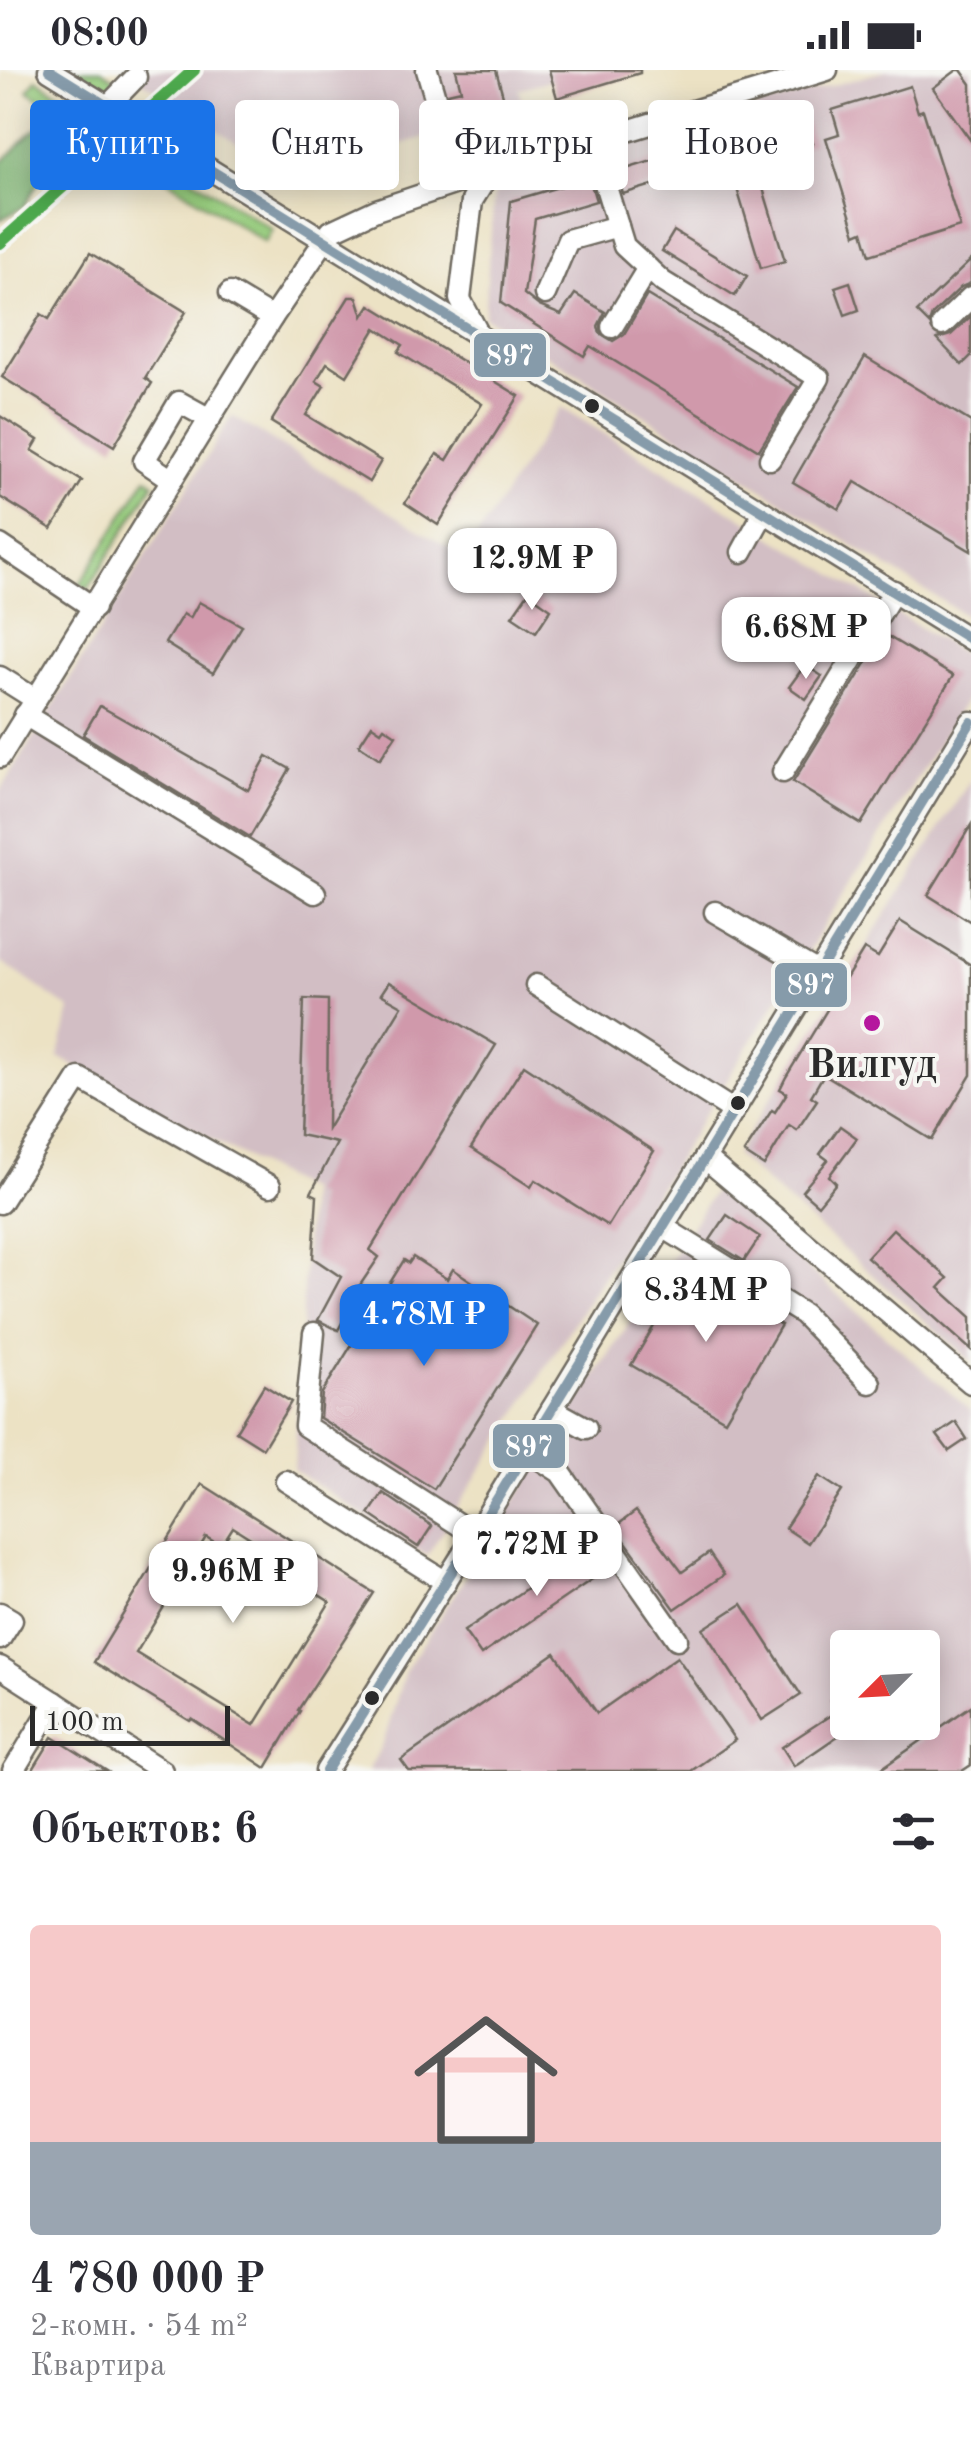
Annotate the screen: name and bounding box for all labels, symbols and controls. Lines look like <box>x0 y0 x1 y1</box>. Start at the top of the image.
text: 08:00 <box>50 16 149 54</box>
chip: Купить <box>30 100 215 190</box>
chip: Снять <box>235 100 399 190</box>
chip: Фильтры <box>419 100 628 190</box>
chip: Новое <box>648 100 814 190</box>
line badge: 897 <box>472 331 548 379</box>
text: 897 <box>486 344 534 372</box>
unlabelled marker <box>582 396 602 416</box>
pin: 12.9M ₽ <box>440 528 624 613</box>
text: 12.9M ₽ <box>470 544 594 576</box>
pin: 6.68M ₽ <box>714 597 898 682</box>
text: 6.68M ₽ <box>744 613 868 645</box>
line badge: 897 <box>773 961 849 1009</box>
text: 897 <box>787 973 835 1001</box>
marker: Вилгуд <box>861 1012 883 1034</box>
place label: Вилгуд <box>807 1047 937 1087</box>
unlabelled marker <box>728 1093 748 1113</box>
pin: 8.34M ₽ <box>614 1260 798 1345</box>
text: 8.34M ₽ <box>644 1276 768 1308</box>
pin: 4.78M ₽ <box>332 1284 516 1369</box>
text: 4.78M ₽ <box>362 1300 486 1332</box>
line badge: 897 <box>491 1422 567 1470</box>
text: 897 <box>505 1435 553 1463</box>
pin: 7.72M ₽ <box>445 1514 629 1599</box>
text: 7.72M ₽ <box>475 1530 599 1562</box>
pin: 9.96M ₽ <box>141 1541 325 1626</box>
text: 9.96M ₽ <box>171 1557 295 1589</box>
north arrow <box>830 1630 940 1740</box>
map controls <box>830 1630 940 1740</box>
unlabelled marker <box>362 1688 382 1708</box>
scale bar <box>30 1701 230 1746</box>
text: 100 m <box>45 1709 124 1737</box>
icon: filters <box>886 1804 941 1859</box>
text: Объектов: 6 <box>30 1810 258 1852</box>
icon: home <box>396 1990 576 2170</box>
text: 4 780 000 ₽ <box>30 2260 265 2302</box>
text: 2-комн. · 54 m² <box>30 2311 248 2343</box>
text: Квартира <box>30 2351 166 2383</box>

